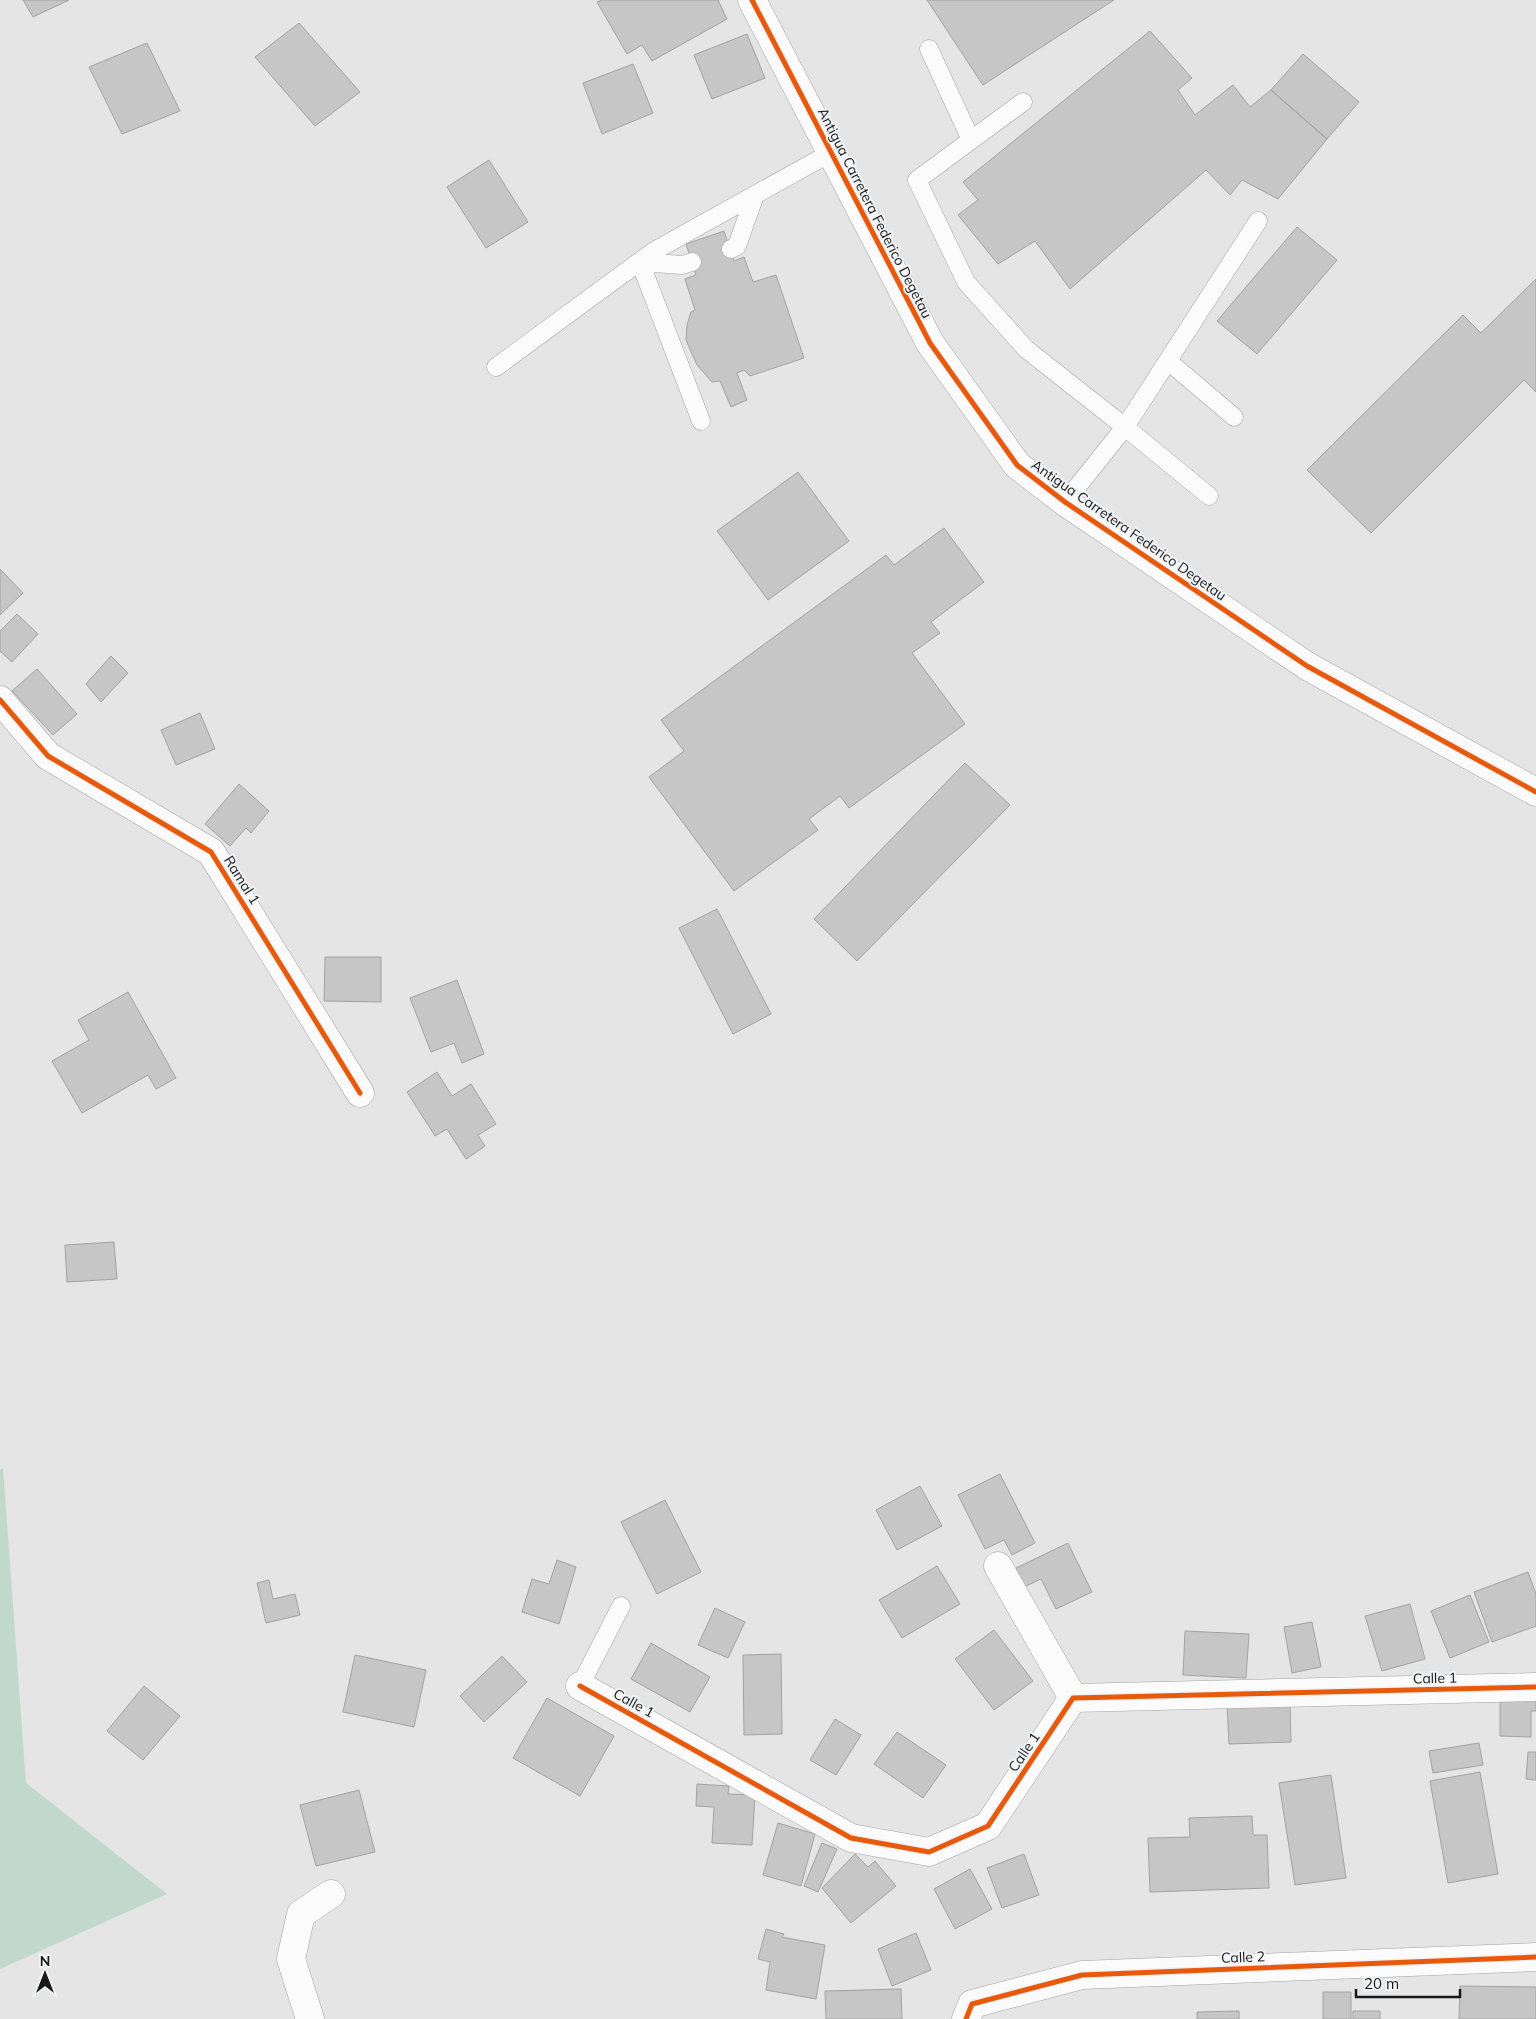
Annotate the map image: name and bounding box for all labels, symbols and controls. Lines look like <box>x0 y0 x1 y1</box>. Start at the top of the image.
street label: Antigua Carretera Federico Degetau <box>814 105 936 321</box>
street label: Antigua Carretera Federico Degetau <box>1028 456 1230 604</box>
street label: Ramal 1 <box>220 852 264 908</box>
street label: Calle 1 <box>1413 1669 1457 1687</box>
street label: Calle 1 <box>610 1684 658 1722</box>
street label: Calle 1 <box>1004 1729 1044 1775</box>
street label: Calle 2 <box>1221 1947 1265 1967</box>
north arrow <box>20 1949 70 1999</box>
text: N <box>40 1952 50 1970</box>
scale bar <box>1356 1966 1460 1998</box>
text: 20 m <box>1364 1974 1399 1993</box>

